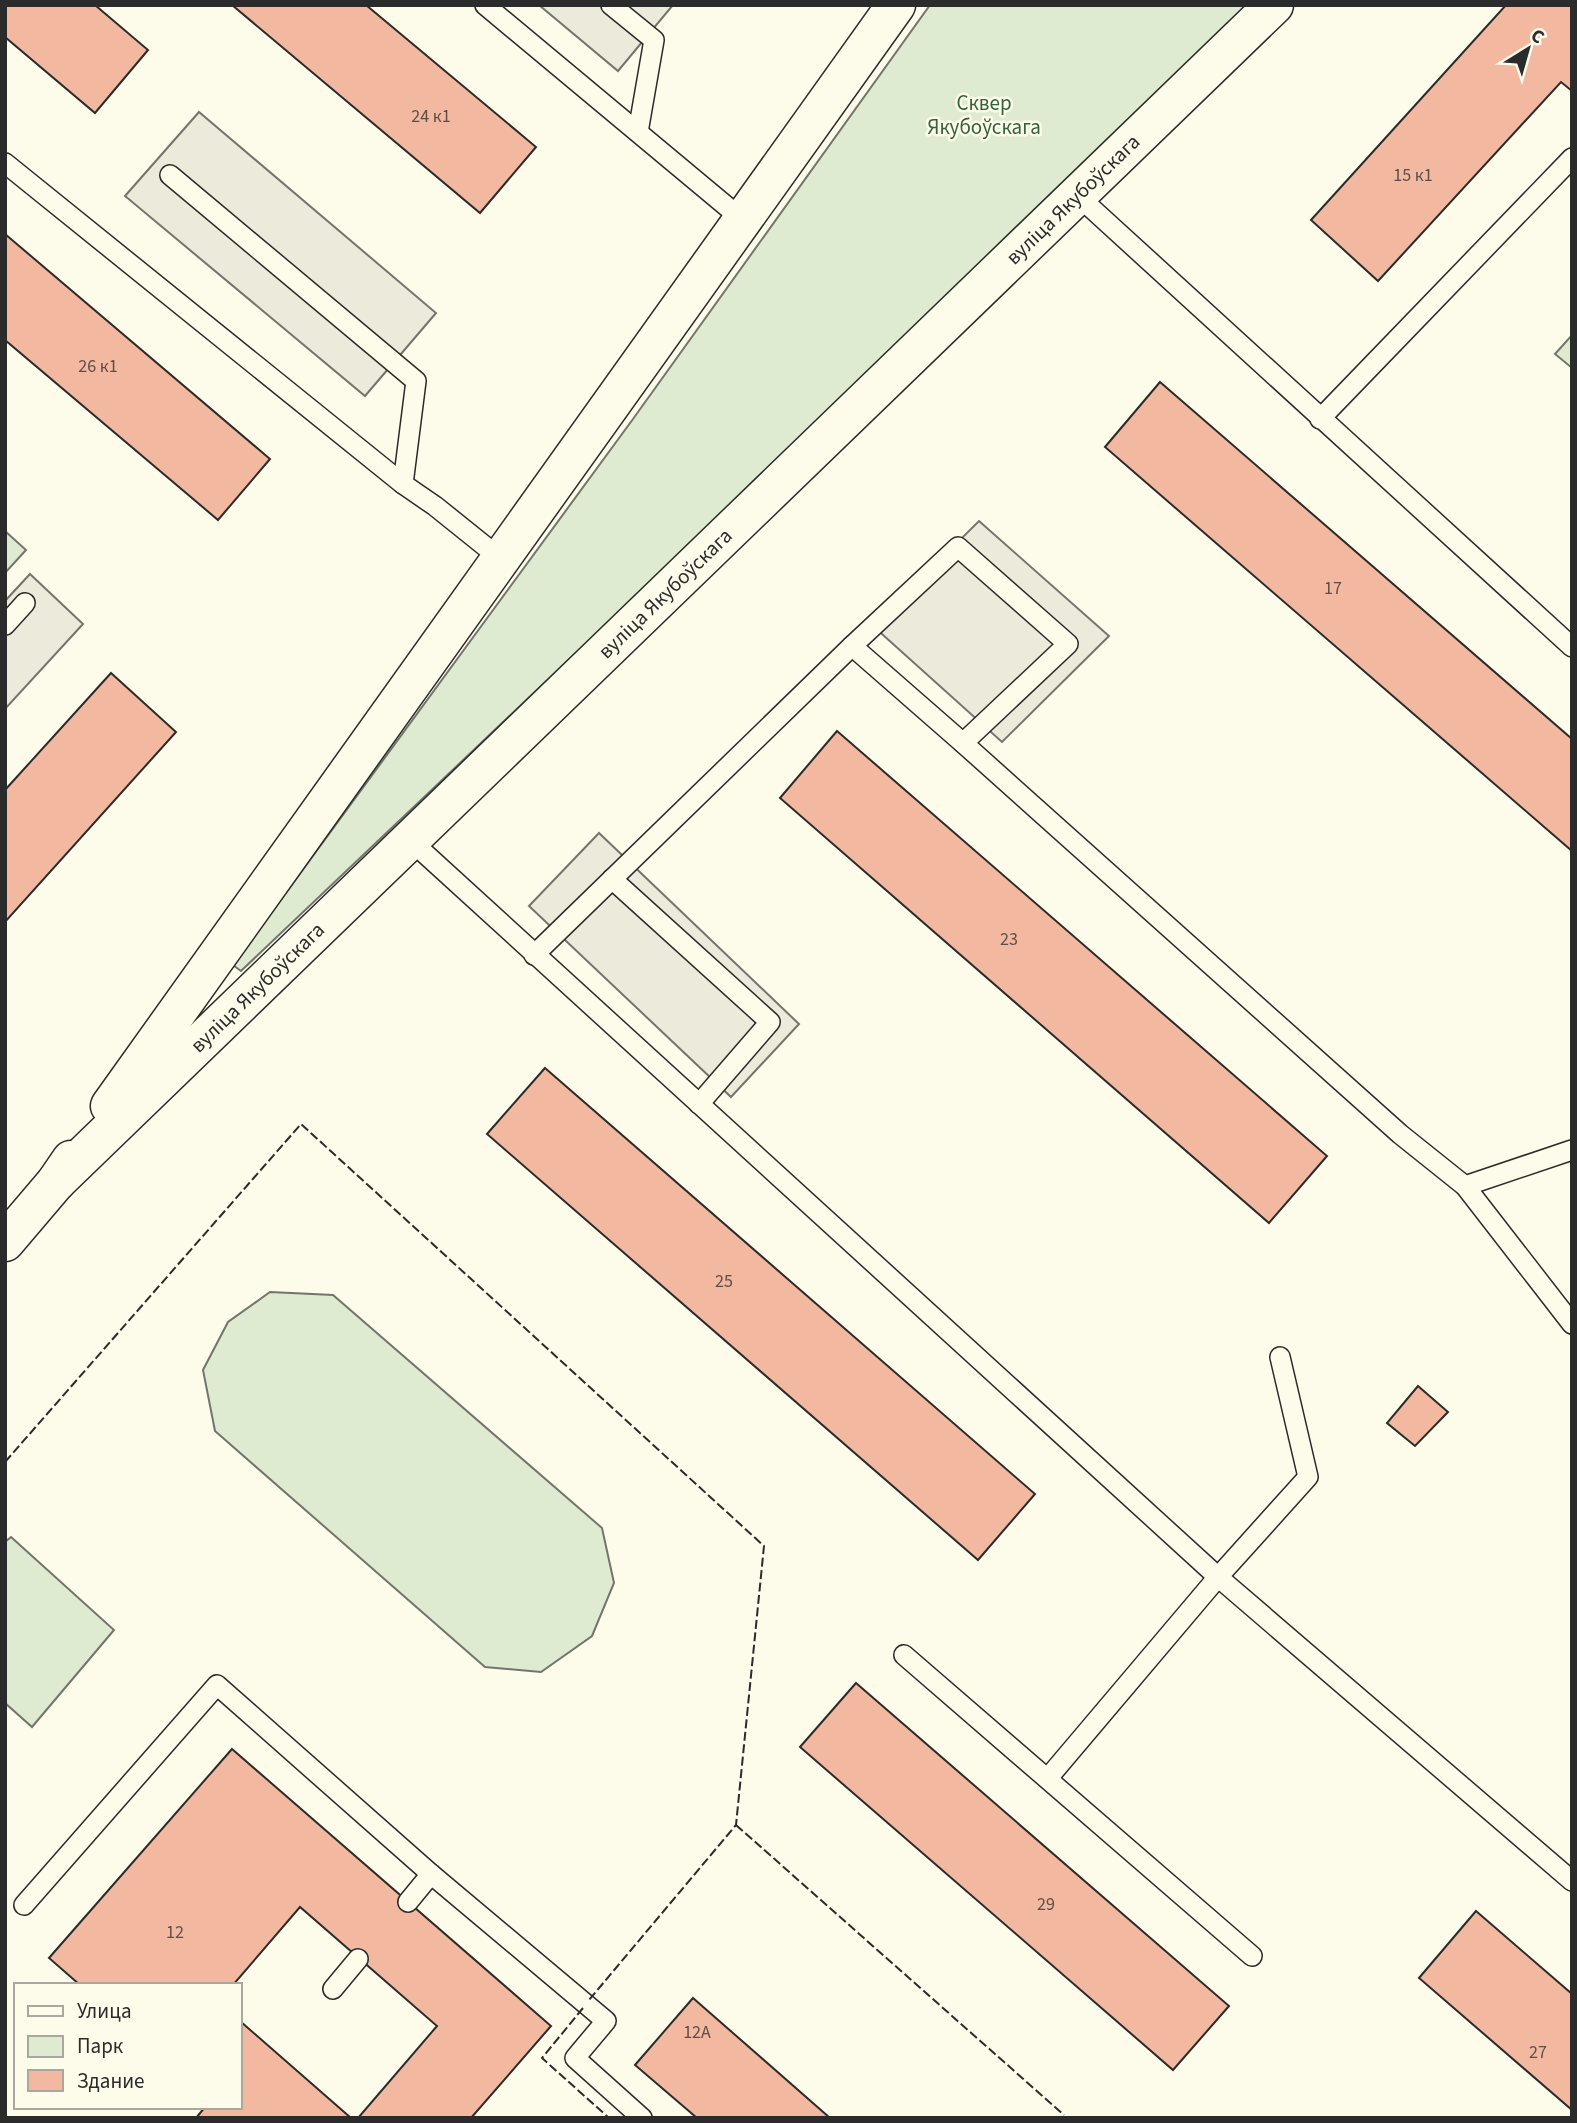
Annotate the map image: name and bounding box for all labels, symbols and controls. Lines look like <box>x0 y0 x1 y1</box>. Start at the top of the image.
north arrow <box>1493 14 1563 84</box>
text: С <box>1525 23 1550 51</box>
park label: Сквер Якубоўскага <box>927 88 1041 142</box>
house number: 24 к1 <box>411 104 451 129</box>
street label: вуліца Якубоўскага <box>999 127 1147 272</box>
house number: 15 к1 <box>1393 163 1433 188</box>
house number: 26 к1 <box>78 354 118 379</box>
street label: вуліца Якубоўскага <box>591 521 739 666</box>
house number: 17 <box>1324 576 1342 601</box>
street label: вуліца Якубоўскага <box>183 915 331 1060</box>
house number: 23 <box>1000 927 1018 952</box>
house number: 25 <box>715 1269 733 1294</box>
house number: 29 <box>1037 1892 1055 1917</box>
house number: 12 <box>166 1920 184 1945</box>
legend <box>14 1983 242 2109</box>
text: Улица <box>77 1996 132 2026</box>
house number: 12А <box>683 2020 711 2045</box>
text: Парк <box>77 2031 124 2061</box>
house number: 27 <box>1529 2040 1547 2065</box>
text: Здание <box>77 2066 145 2096</box>

